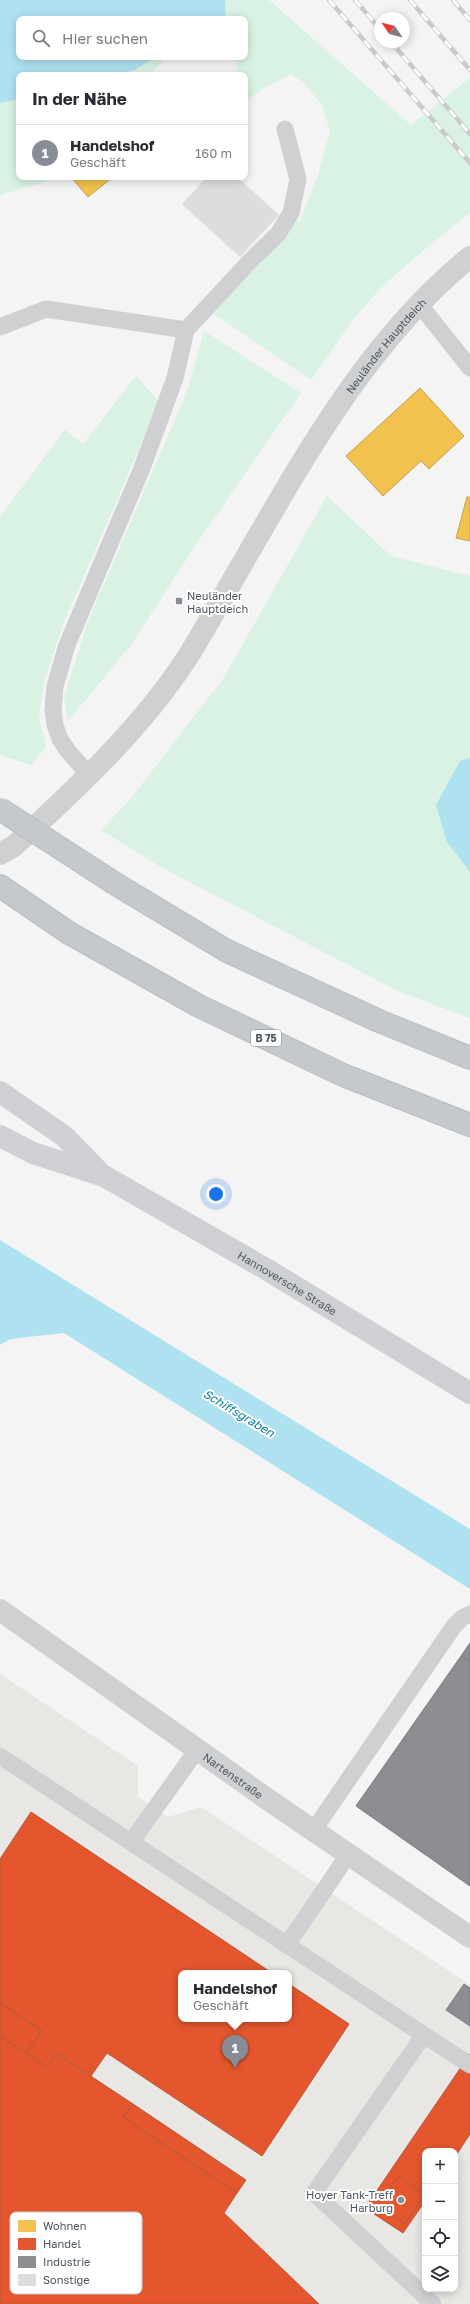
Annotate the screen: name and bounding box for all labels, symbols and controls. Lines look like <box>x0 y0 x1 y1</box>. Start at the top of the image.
north arrow <box>374 12 410 48</box>
search box <box>16 16 248 60</box>
icon: search <box>30 27 52 49</box>
text: Hier suchen <box>62 29 148 47</box>
text: In der Nähe <box>32 88 127 109</box>
text: Handelshof <box>70 136 154 154</box>
text: 1 <box>42 145 48 161</box>
text: 160 m <box>195 145 232 161</box>
text: Geschäft <box>70 154 126 170</box>
street label: Neuländer Hauptdeich <box>343 295 428 396</box>
place label: Neuländer Hauptdeich <box>187 589 248 615</box>
marker: Neuländer Hauptdeich <box>174 596 184 606</box>
road number: B 75 <box>251 1030 281 1046</box>
your location <box>206 1184 226 1204</box>
street label: Hannoversche Straße <box>236 1248 340 1317</box>
water label: Schiffsgraben <box>201 1386 278 1440</box>
street label: Nartenstraße <box>201 1750 266 1801</box>
popup <box>178 1970 292 2022</box>
text: Handelshof <box>193 1979 277 1997</box>
text: Geschäft <box>193 1997 249 2013</box>
pin: 1 <box>222 2035 248 2068</box>
map controls <box>422 2148 458 2292</box>
button: + <box>422 2148 458 2184</box>
button: − <box>422 2184 458 2220</box>
place label: Hoyer Tank-Treff Harburg <box>306 2188 393 2214</box>
marker: Hoyer Tank-Treff Harburg <box>396 2195 406 2205</box>
legend <box>10 2212 142 2294</box>
text: Wohnen <box>43 2219 86 2232</box>
button: locate <box>422 2220 458 2256</box>
text: Handel <box>43 2237 81 2250</box>
text: Industrie <box>43 2255 91 2268</box>
button: layers <box>422 2256 458 2292</box>
text: Sonstige <box>43 2273 90 2286</box>

